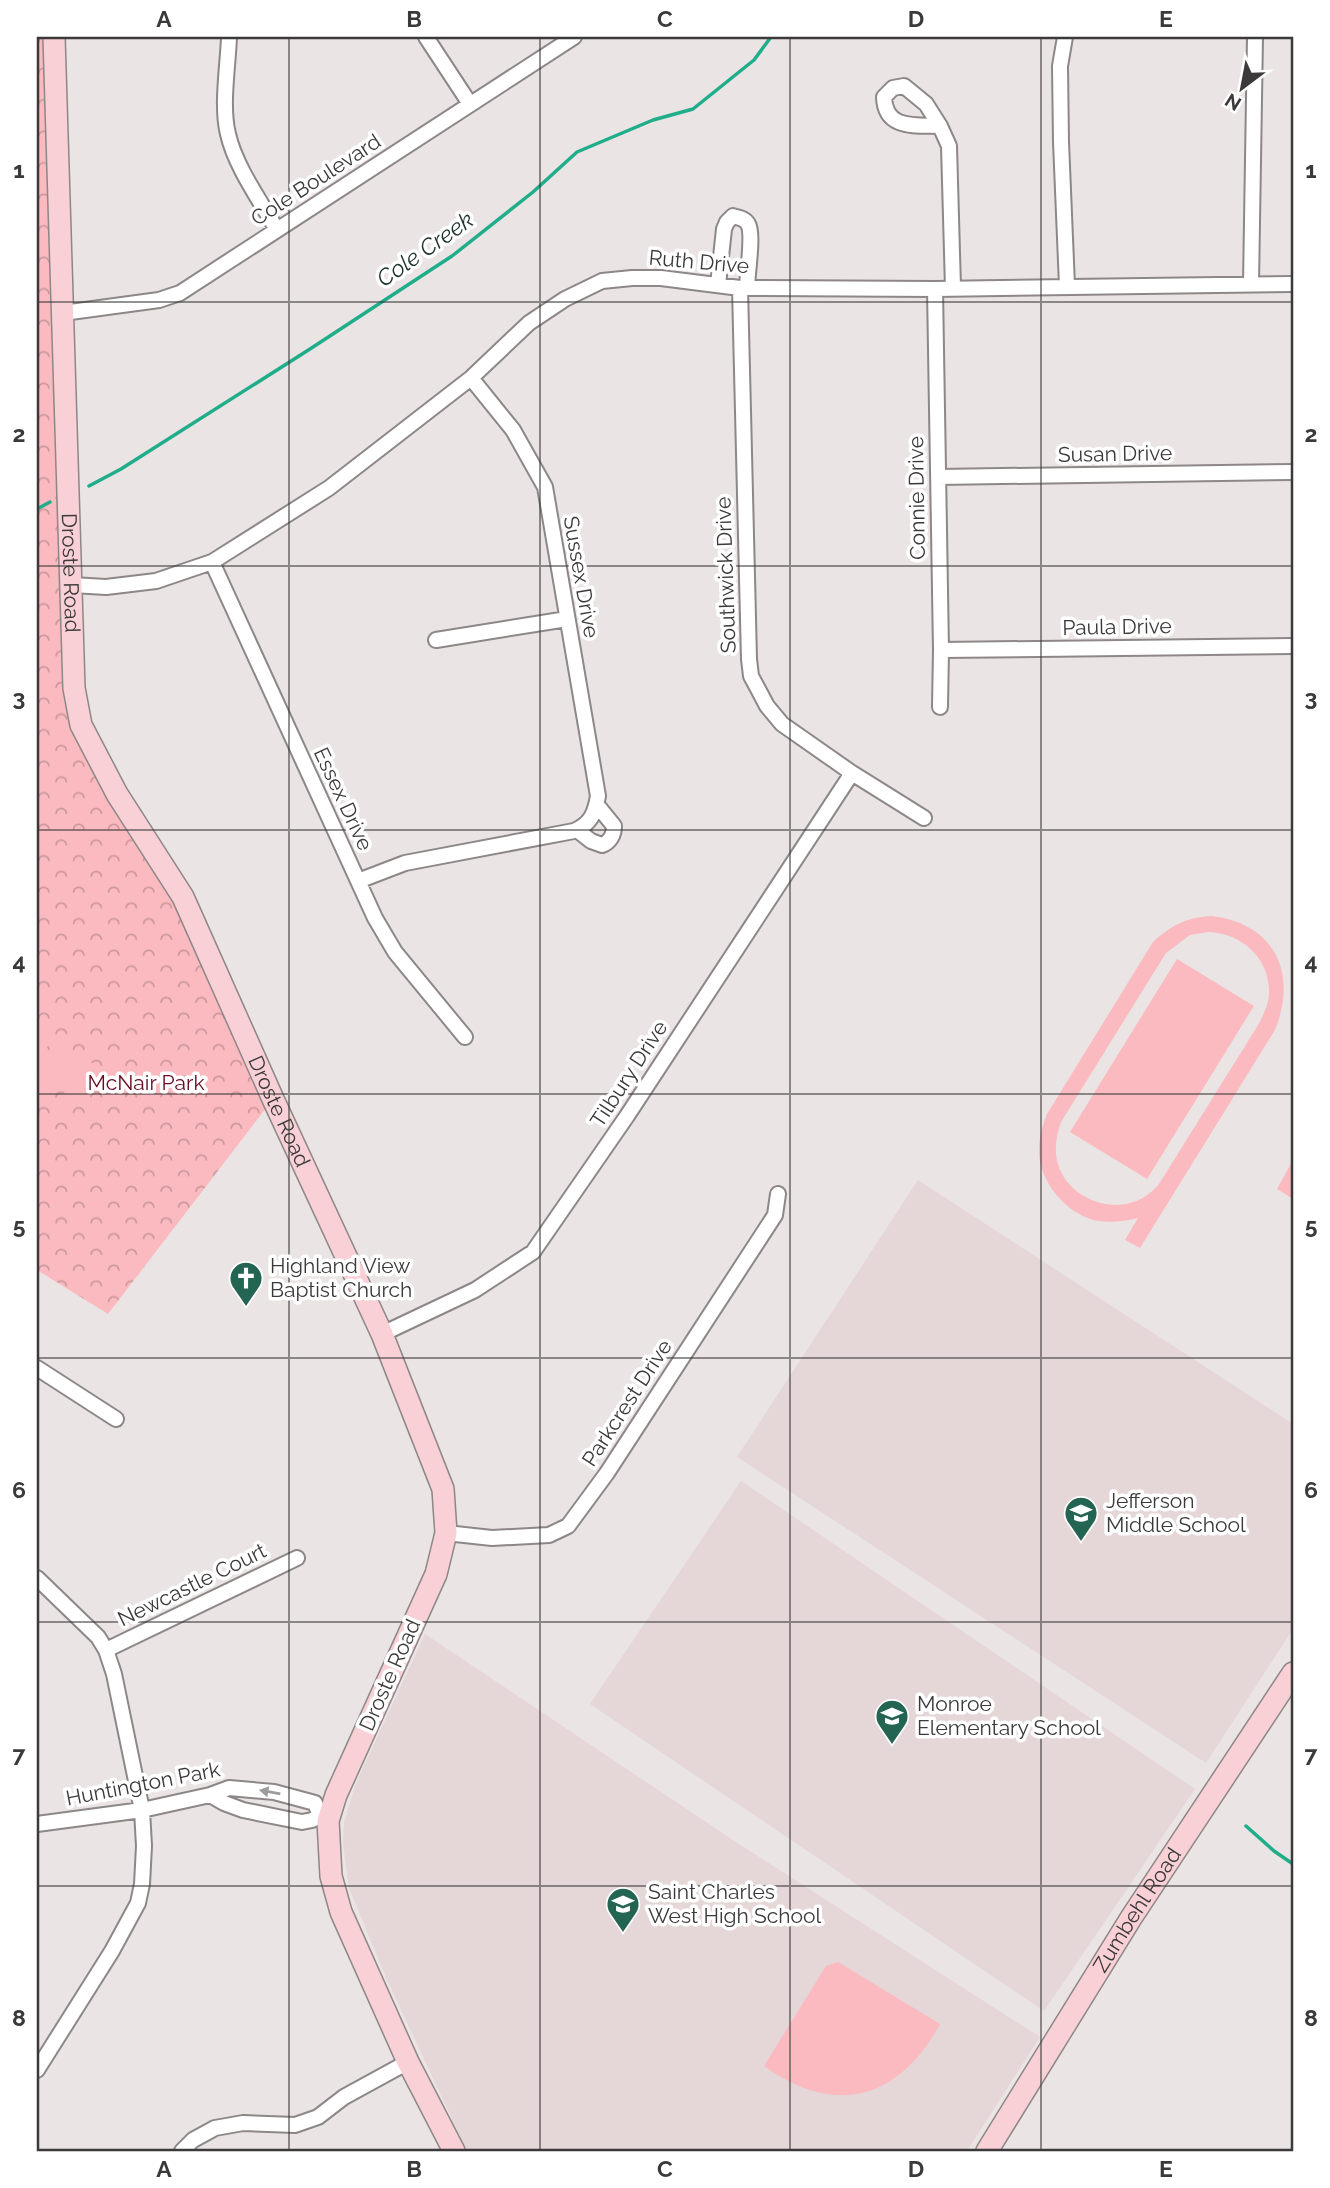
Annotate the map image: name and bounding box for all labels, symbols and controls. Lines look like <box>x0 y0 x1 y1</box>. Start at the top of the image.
text: A <box>156 5 172 32</box>
text: B <box>406 5 422 32</box>
text: C <box>657 5 673 32</box>
text: D <box>908 5 924 32</box>
text: E <box>1159 5 1173 32</box>
north arrow <box>1208 52 1278 122</box>
text: N <box>1221 89 1245 116</box>
street label: Cole Boulevard <box>246 128 385 231</box>
text: 1 <box>13 156 25 183</box>
text: 1 <box>1305 156 1317 183</box>
water label: Cole Creek <box>371 205 478 292</box>
street label: Ruth Drive <box>648 245 750 278</box>
text: 2 <box>13 420 25 447</box>
text: 2 <box>1305 420 1317 447</box>
street label: Connie Drive <box>903 436 930 560</box>
street label: Susan Drive <box>1058 440 1172 467</box>
street label: Southwick Drive <box>710 496 741 654</box>
street label: Droste Road <box>57 513 85 633</box>
street label: Sussex Drive <box>558 514 605 640</box>
street label: Paula Drive <box>1062 613 1172 640</box>
text: 3 <box>13 684 25 711</box>
text: 3 <box>1305 684 1317 711</box>
street label: Essex Drive <box>309 743 378 854</box>
text: 4 <box>12 948 26 975</box>
text: 4 <box>1304 948 1318 975</box>
street label: Tilbury Drive <box>585 1016 672 1132</box>
street label: Droste Road <box>243 1052 316 1171</box>
park label: McNair Park <box>87 1070 205 1095</box>
text: 5 <box>13 1212 26 1239</box>
text: 5 <box>1305 1212 1318 1239</box>
place label: Highland View Baptist Church <box>270 1253 412 1302</box>
church icon: Highland View Baptist Church <box>227 1259 265 1308</box>
street label: Parkcrest Drive <box>576 1335 677 1471</box>
text: 6 <box>12 1476 26 1503</box>
text: 6 <box>1304 1476 1318 1503</box>
place label: Jefferson Middle School <box>1106 1488 1246 1537</box>
school or university icon: Jefferson Middle School <box>1062 1494 1100 1543</box>
street label: Newcastle Court <box>113 1538 270 1631</box>
street label: Droste Road <box>354 1615 425 1735</box>
place label: Monroe Elementary School <box>917 1691 1101 1740</box>
school or university icon: Monroe Elementary School <box>873 1697 911 1746</box>
text: 7 <box>13 1740 26 1767</box>
text: 7 <box>1305 1740 1318 1767</box>
street label: Huntington Park <box>64 1756 222 1811</box>
one-way arrow <box>259 1786 281 1797</box>
street label: Zumbehl Road <box>1088 1843 1186 1977</box>
place label: Saint Charles West High School <box>648 1879 822 1928</box>
school or university icon: Saint Charles West High School <box>604 1885 642 1934</box>
text: 8 <box>12 2004 26 2031</box>
text: 8 <box>1304 2004 1318 2031</box>
text: A <box>156 2155 172 2182</box>
text: B <box>406 2155 422 2182</box>
text: C <box>657 2155 673 2182</box>
text: D <box>908 2155 924 2182</box>
text: E <box>1159 2155 1173 2182</box>

